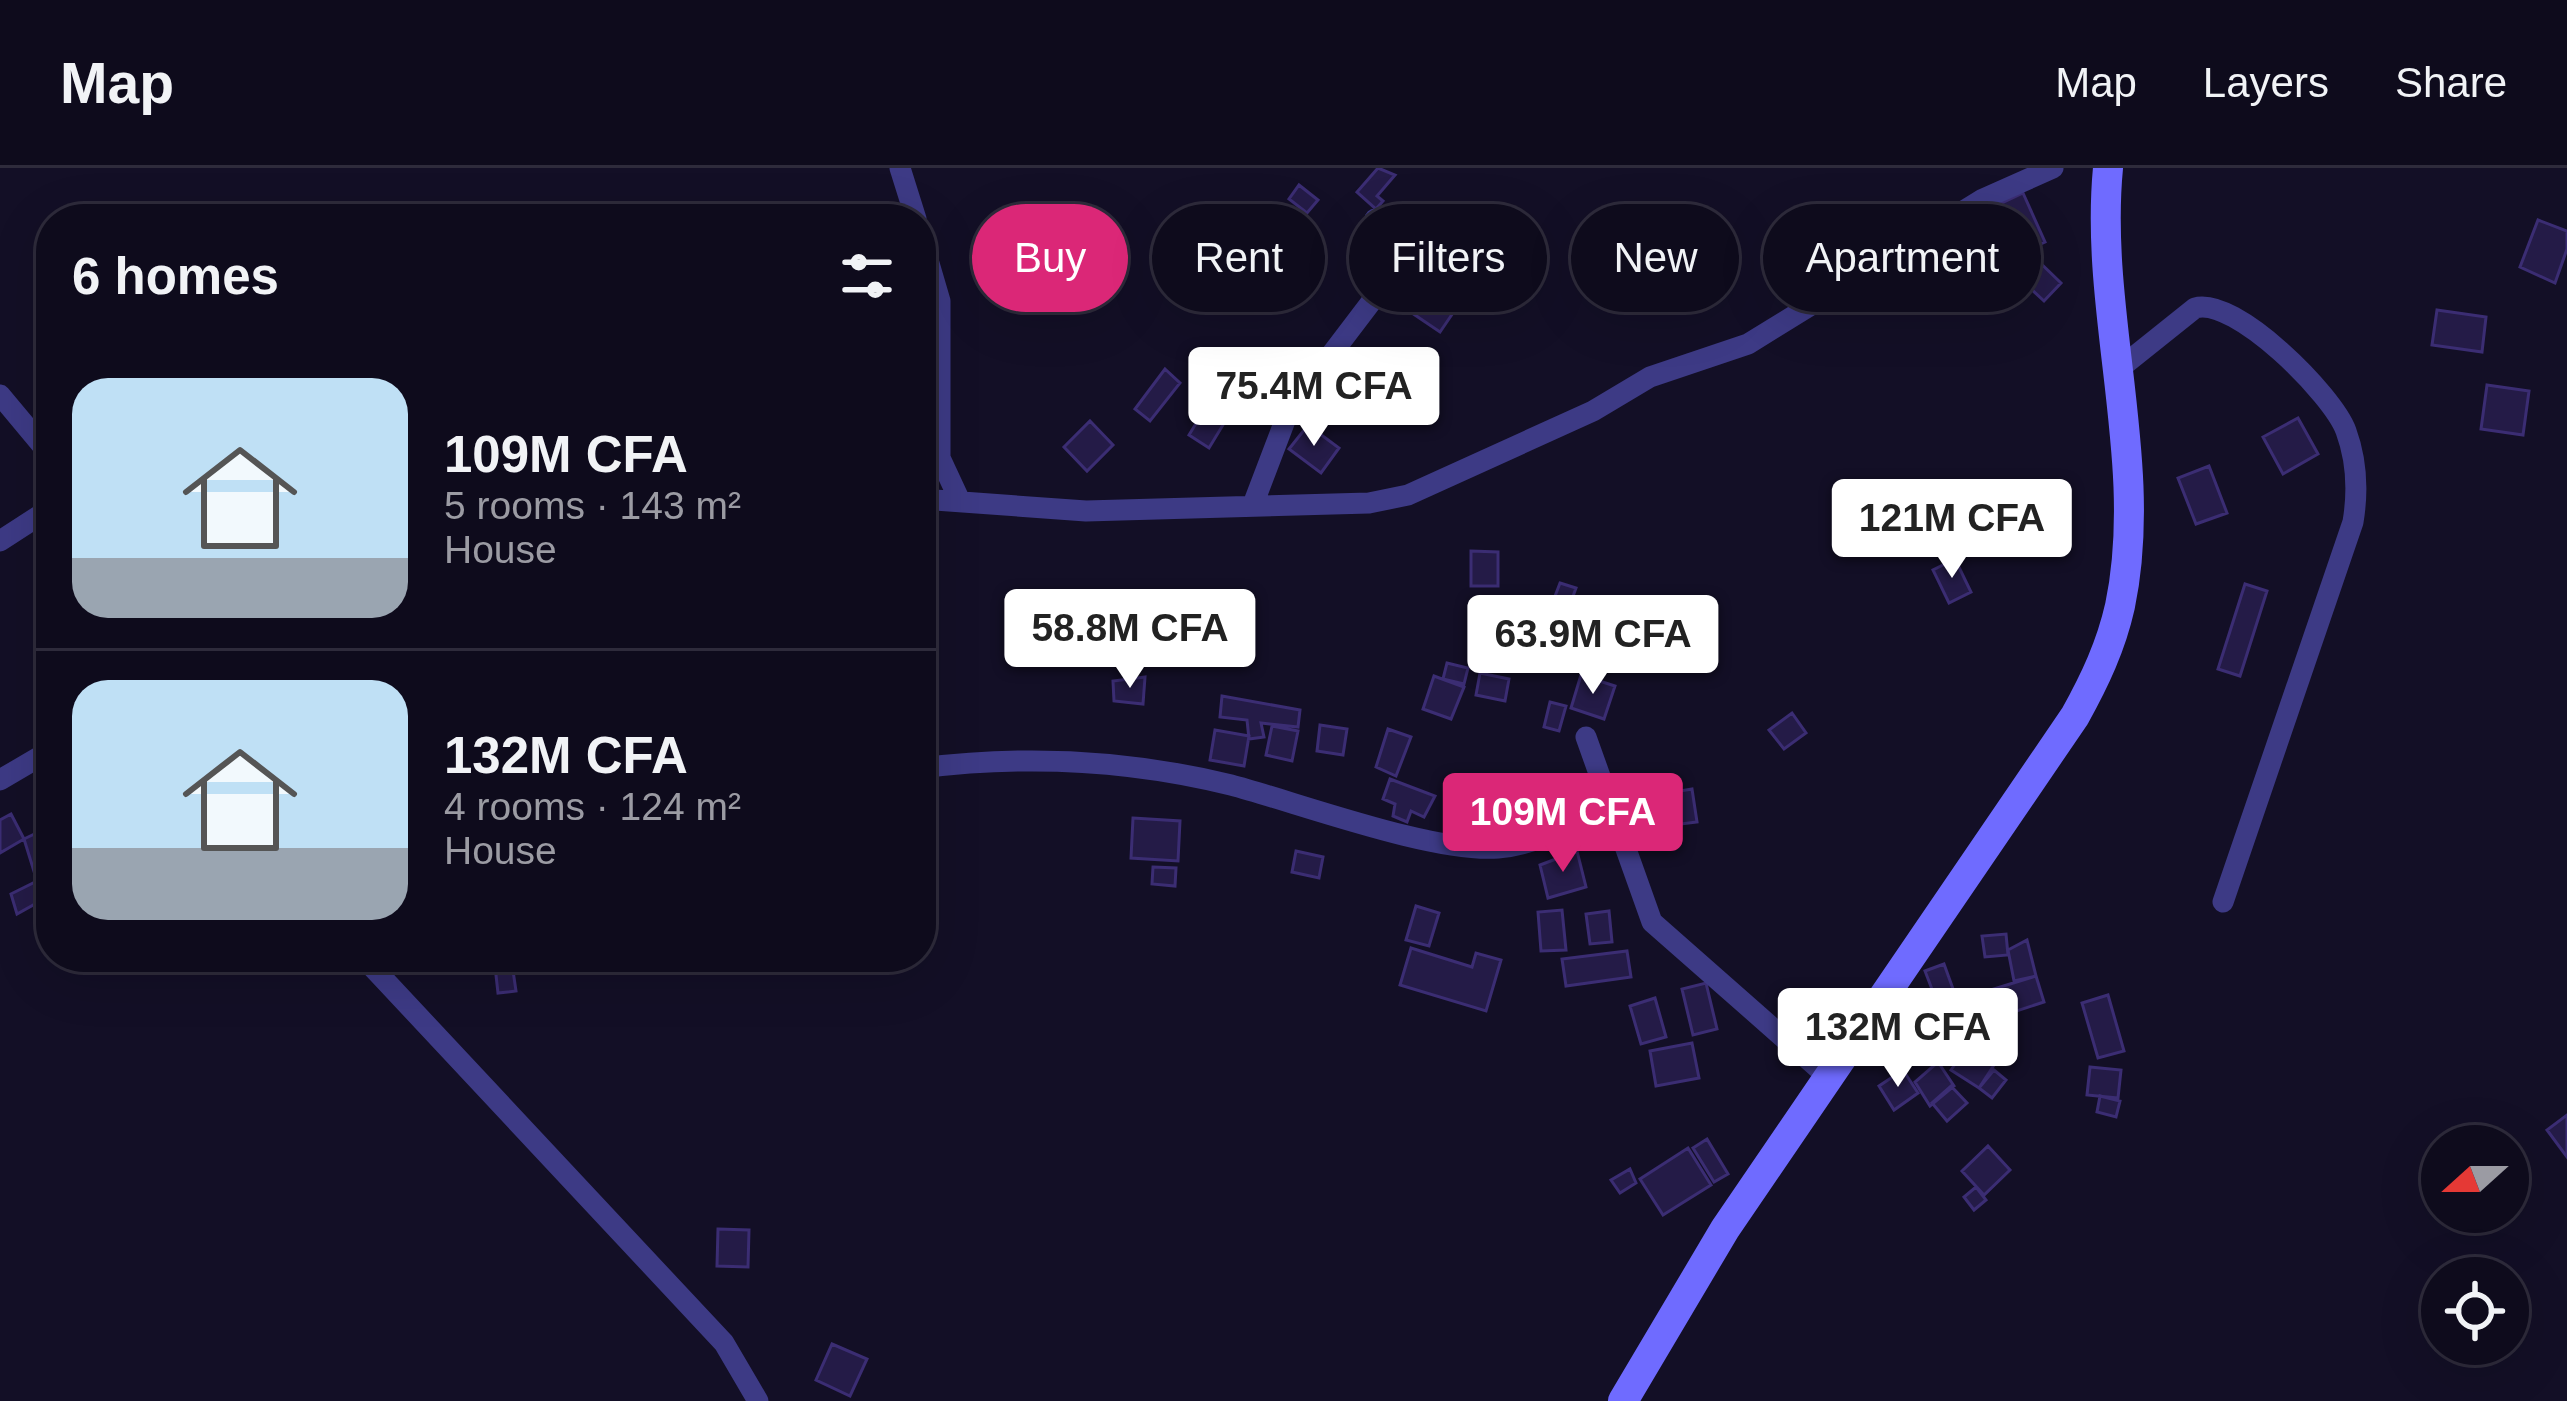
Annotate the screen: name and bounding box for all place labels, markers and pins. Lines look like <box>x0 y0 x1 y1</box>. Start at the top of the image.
pin: 75.4M CFA <box>1177 347 1451 449</box>
pin: 121M CFA <box>1828 479 2076 581</box>
pin: 58.8M CFA <box>993 589 1267 691</box>
pin: 63.9M CFA <box>1456 595 1730 697</box>
pin: 109M CFA <box>1439 773 1687 875</box>
pin: 132M CFA <box>1774 988 2022 1090</box>

